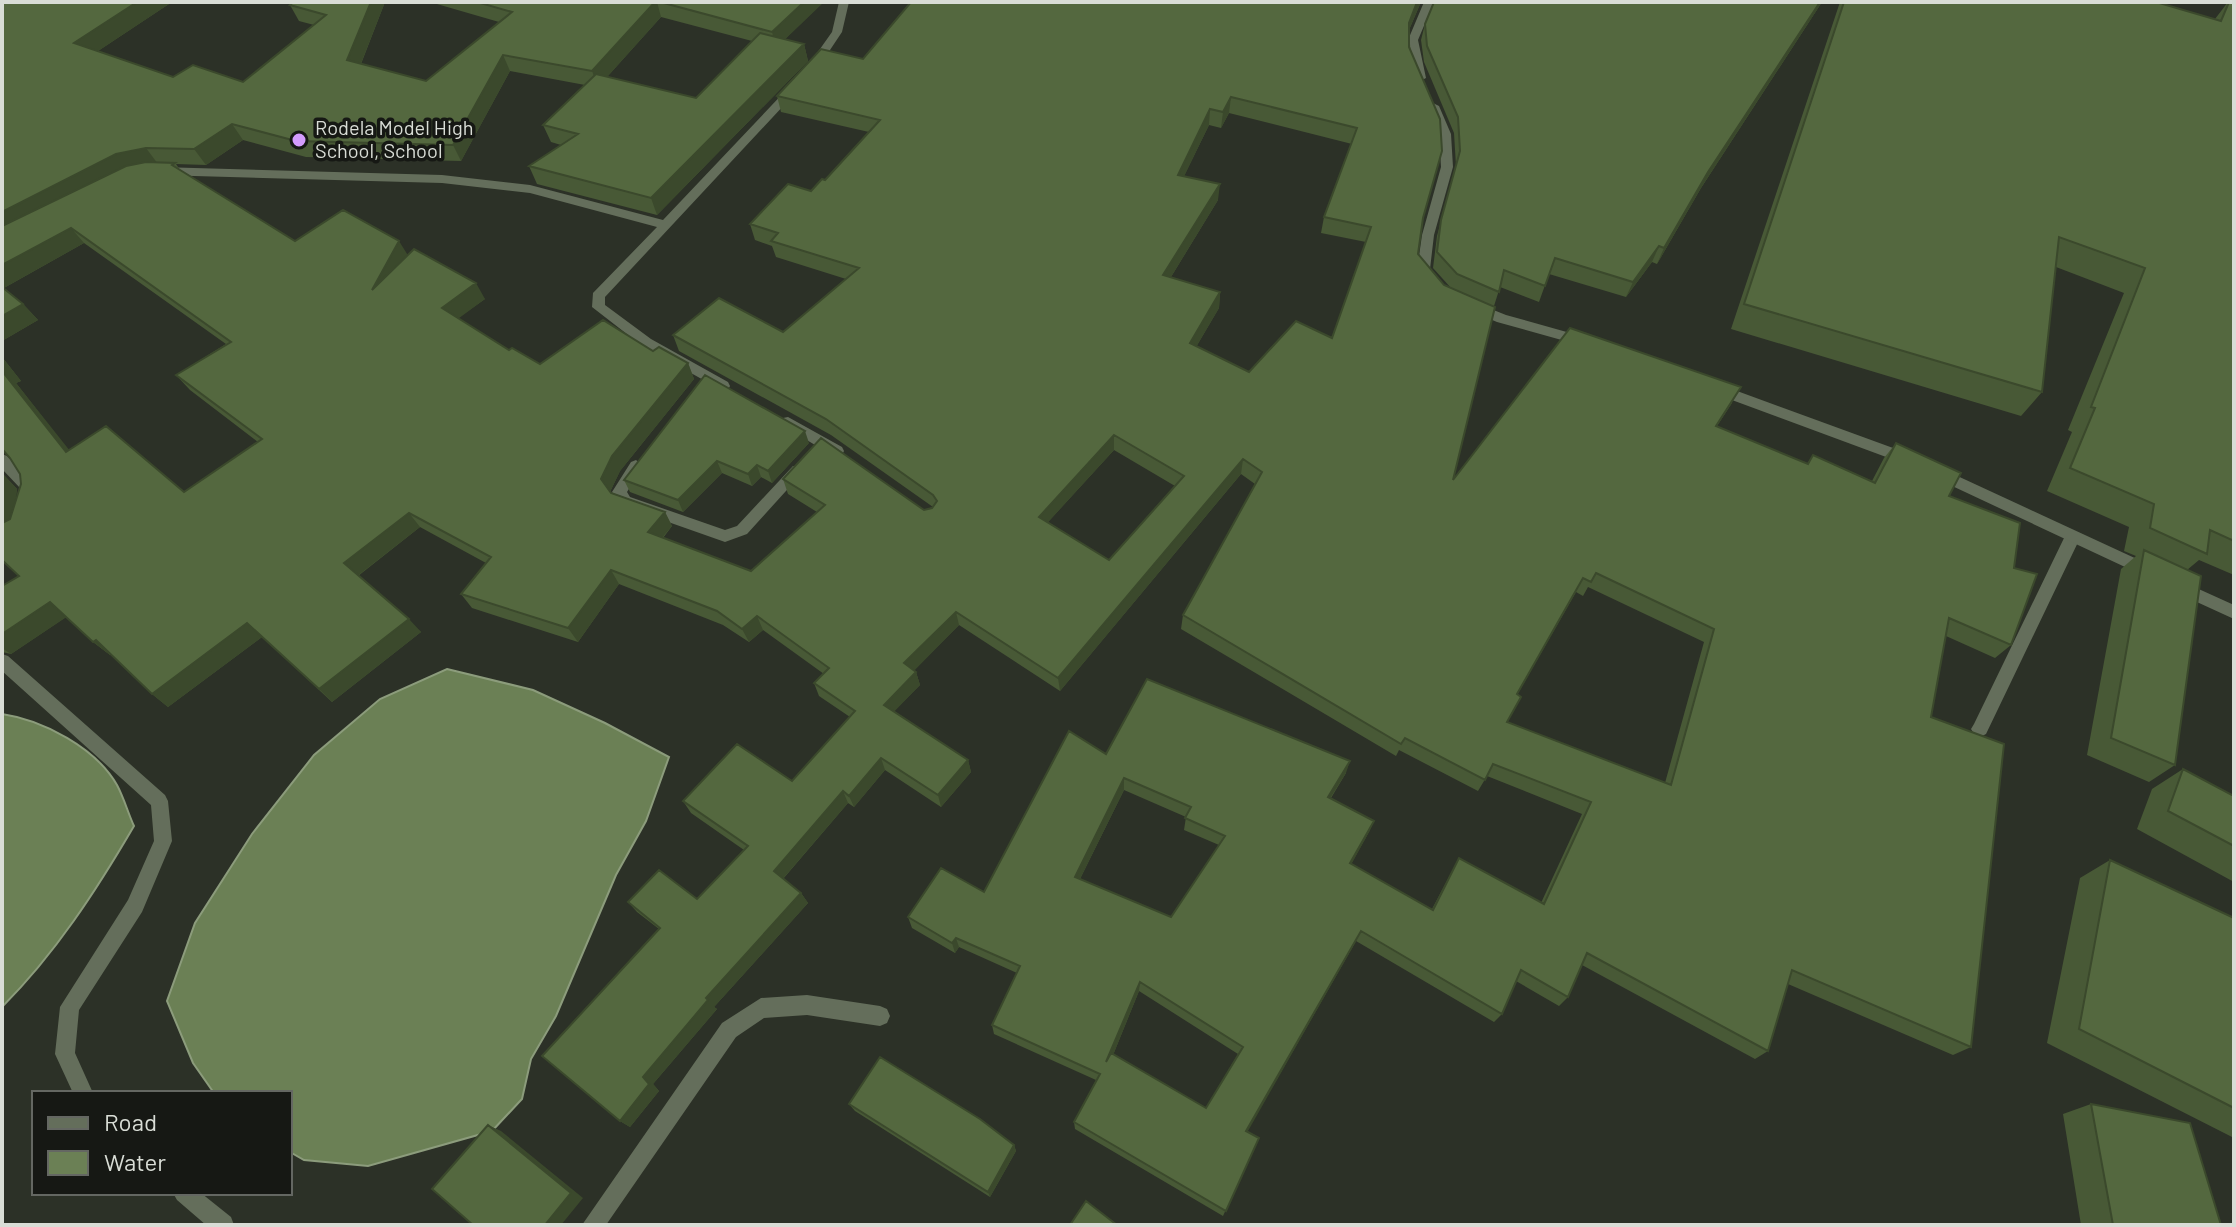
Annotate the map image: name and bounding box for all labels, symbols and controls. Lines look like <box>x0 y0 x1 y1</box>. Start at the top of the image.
place label: Rodela Model High School, School <box>315 115 474 162</box>
marker: Rodela Model High School, School <box>290 131 308 149</box>
legend <box>32 1091 292 1195</box>
text: Road <box>104 1107 157 1136</box>
text: Water <box>104 1147 166 1176</box>

